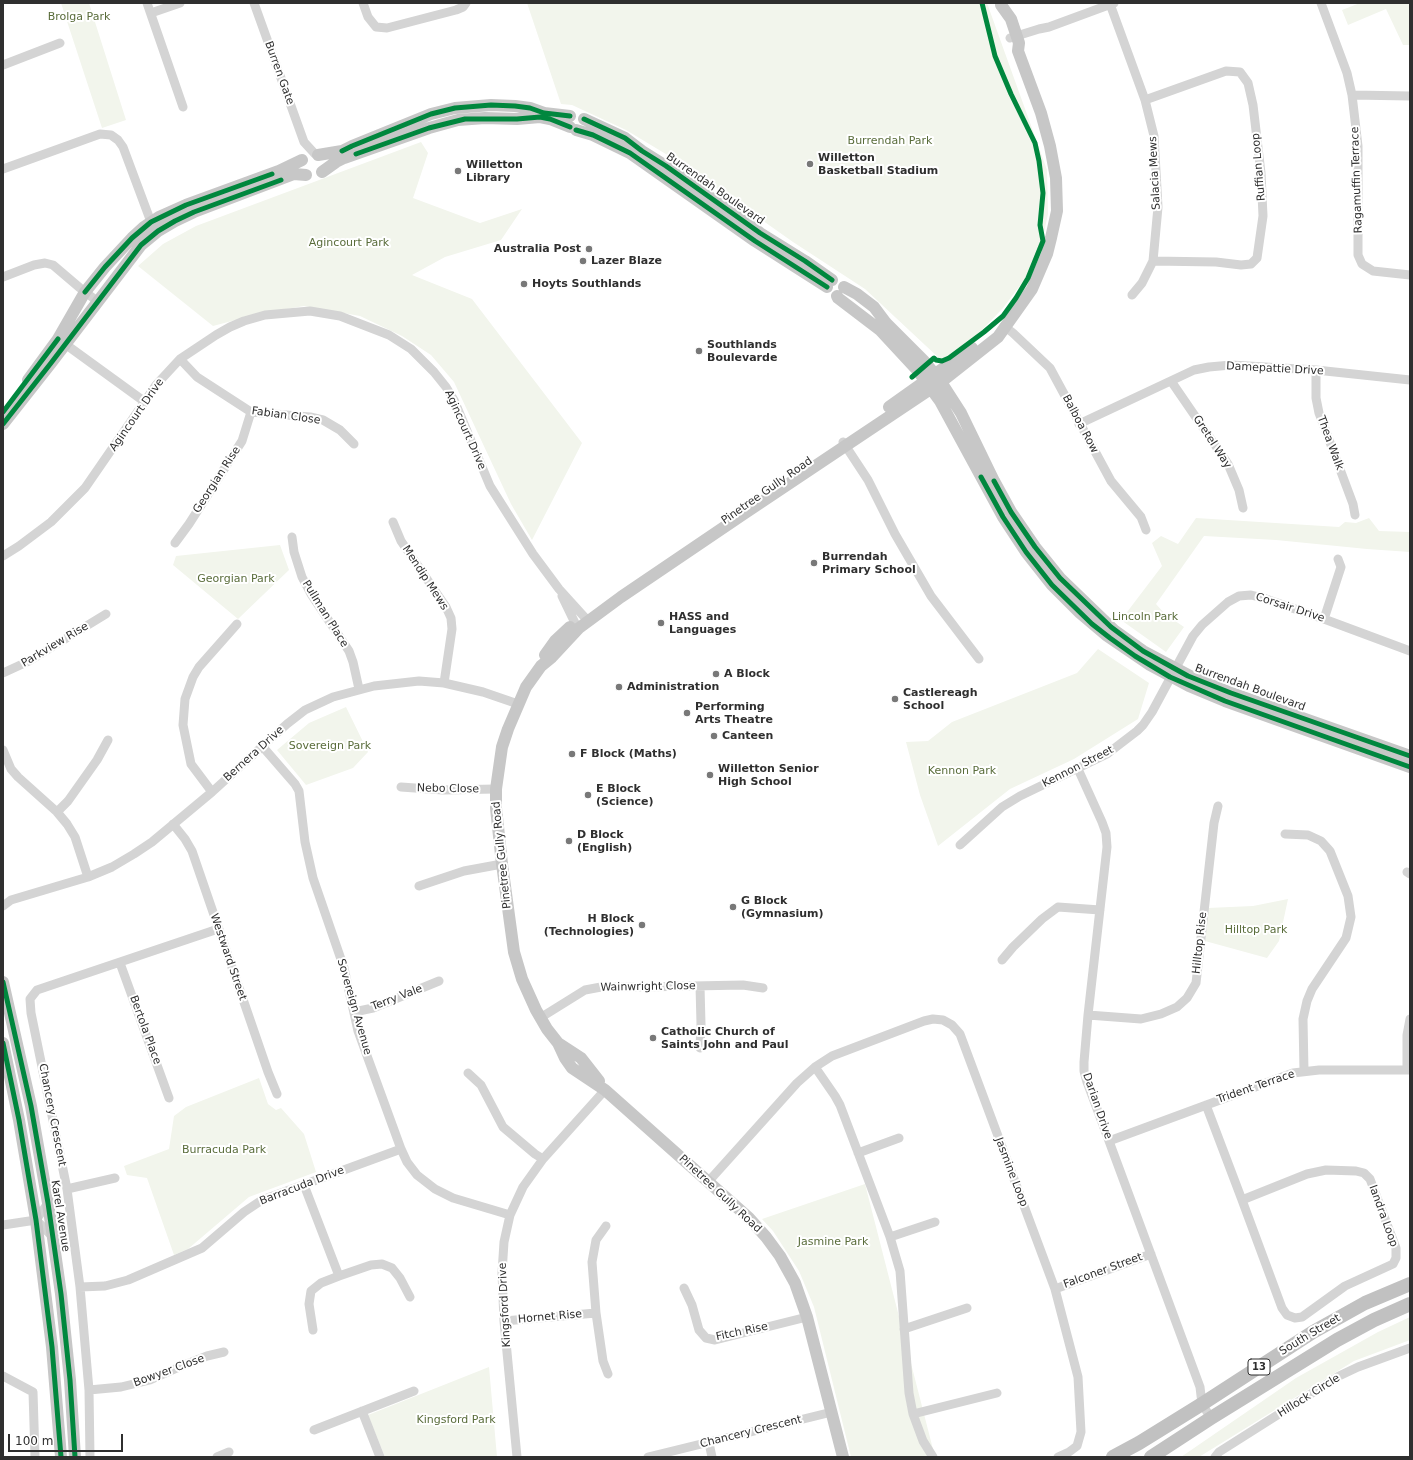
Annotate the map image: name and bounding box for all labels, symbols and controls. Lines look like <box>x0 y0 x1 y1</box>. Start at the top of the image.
park label: Brolga Park <box>48 10 110 24</box>
street label: Burren Gate <box>261 39 297 107</box>
street label: Ragamuffin Terrace <box>1349 126 1365 234</box>
street label: Ruffian Loop <box>1249 132 1269 202</box>
park label: Burrendah Park <box>848 134 932 148</box>
street label: Salacia Mews <box>1146 136 1164 210</box>
street label: Burrendah Boulevard <box>663 150 767 228</box>
place label: Willetton Basketball Stadium <box>818 151 938 177</box>
place label: Willetton Library <box>466 158 523 184</box>
marker: Willetton Basketball Stadium <box>805 159 815 169</box>
marker: Willetton Library <box>453 166 463 176</box>
park label: Agincourt Park <box>309 236 389 250</box>
place label: Australia Post <box>494 242 581 256</box>
marker: Australia Post <box>584 244 594 254</box>
place label: Lazer Blaze <box>591 254 662 268</box>
marker: Lazer Blaze <box>578 256 588 266</box>
place label: Hoyts Southlands <box>532 277 641 291</box>
marker: Hoyts Southlands <box>519 279 529 289</box>
place label: Southlands Boulevarde <box>707 338 777 364</box>
marker: Southlands Boulevarde <box>694 346 704 356</box>
street label: Damepattie Drive <box>1226 360 1324 378</box>
street label: Agincourt Drive <box>107 376 167 454</box>
street label: Agincourt Drive <box>441 388 489 472</box>
street label: Balboa Row <box>1059 393 1101 455</box>
street label: Fabian Close <box>251 405 321 427</box>
street label: Gretel Way <box>1190 413 1234 471</box>
street label: Thea Walk <box>1314 414 1346 472</box>
street label: Georgian Rise <box>191 444 243 516</box>
street label: Pinetree Gully Road <box>719 455 815 527</box>
street label: Mendip Mews <box>399 543 451 613</box>
place label: Burrendah Primary School <box>822 550 916 576</box>
marker: Burrendah Primary School <box>809 558 819 568</box>
park label: Georgian Park <box>197 572 275 586</box>
street label: Pullman Place <box>299 578 351 650</box>
street label: Corsair Drive <box>1254 591 1326 625</box>
place label: HASS and Languages <box>669 610 736 636</box>
park label: Lincoln Park <box>1112 610 1178 624</box>
marker: HASS and Languages <box>656 618 666 628</box>
street label: Parkview Rise <box>19 620 91 670</box>
street label: Burrendah Boulevard <box>1193 662 1307 714</box>
place label: A Block <box>724 667 770 681</box>
marker: A Block <box>711 669 721 679</box>
place label: Administration <box>627 680 719 694</box>
marker: Administration <box>614 682 624 692</box>
place label: Castlereagh School <box>903 686 978 712</box>
marker: Castlereagh School <box>890 694 900 704</box>
place label: Performing Arts Theatre <box>695 700 773 726</box>
marker: Performing Arts Theatre <box>682 708 692 718</box>
street label: Bernera Drive <box>221 724 287 784</box>
place label: Canteen <box>722 729 773 743</box>
marker: Canteen <box>709 731 719 741</box>
park label: Sovereign Park <box>289 739 371 753</box>
street label: Kennon Street <box>1040 743 1116 791</box>
place label: F Block (Maths) <box>580 747 677 761</box>
marker: F Block (Maths) <box>567 749 577 759</box>
place label: Willetton Senior High School <box>718 762 819 788</box>
park label: Kennon Park <box>928 764 996 778</box>
marker: Willetton Senior High School <box>705 770 715 780</box>
street label: Nebo Close <box>417 782 479 796</box>
place label: E Block (Science) <box>596 782 654 808</box>
marker: E Block (Science) <box>583 790 593 800</box>
street label: Pinetree Gully Road <box>490 801 514 909</box>
place label: D Block (English) <box>577 828 632 854</box>
marker: D Block (English) <box>564 836 574 846</box>
place label: G Block (Gymnasium) <box>741 894 824 920</box>
marker: G Block (Gymnasium) <box>728 902 738 912</box>
street label: Hilltop Rise <box>1190 911 1210 975</box>
street label: Westward Street <box>207 912 249 1002</box>
place label: H Block (Technologies) <box>544 912 634 938</box>
marker: H Block (Technologies) <box>637 920 647 930</box>
park label: Hilltop Park <box>1225 923 1287 937</box>
street label: Sovereign Avenue <box>334 957 374 1057</box>
street label: Wainwright Close <box>600 980 696 994</box>
street label: Terry Vale <box>370 982 424 1014</box>
street label: Bertola Place <box>126 994 164 1066</box>
place label: Catholic Church of Saints John and Paul <box>661 1025 788 1051</box>
marker: Catholic Church of Saints John and Paul <box>648 1033 658 1043</box>
street label: Chancery Crescent <box>36 1063 68 1167</box>
street label: Trident Terrace <box>1215 1068 1297 1106</box>
street label: Darian Drive <box>1079 1071 1115 1141</box>
street label: Jasmine Loop <box>992 1136 1030 1208</box>
park label: Burracuda Park <box>182 1143 266 1157</box>
street label: Pinetree Gully Road <box>676 1152 764 1236</box>
street label: Barracuda Drive <box>258 1164 346 1208</box>
street label: Karel Avenue <box>48 1179 72 1253</box>
street label: Iandra Loop <box>1366 1183 1400 1249</box>
park label: Jasmine Park <box>798 1235 868 1249</box>
street label: Falconer Street <box>1062 1251 1144 1291</box>
street label: Kingsford Drive <box>496 1262 514 1348</box>
street label: Hornet Rise <box>518 1308 582 1326</box>
street label: South Street <box>1277 1312 1343 1358</box>
street label: Fitch Rise <box>715 1320 769 1344</box>
street label: Bowyer Close <box>132 1352 206 1390</box>
road number: 13 <box>1248 1359 1270 1375</box>
street label: Hillock Circle <box>1275 1372 1343 1420</box>
park label: Kingsford Park <box>416 1413 496 1427</box>
street label: Chancery Crescent <box>699 1413 803 1451</box>
scale bar <box>10 1426 125 1452</box>
text: 100 m <box>15 1434 53 1448</box>

